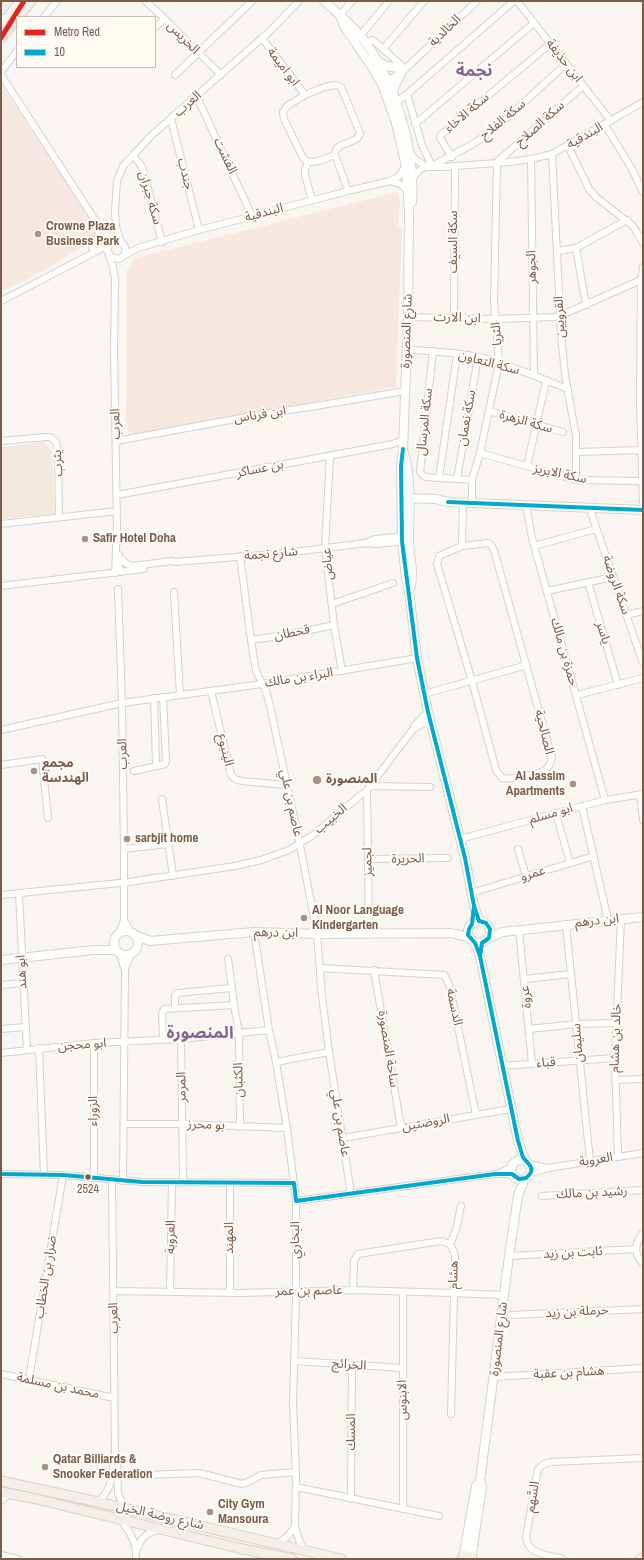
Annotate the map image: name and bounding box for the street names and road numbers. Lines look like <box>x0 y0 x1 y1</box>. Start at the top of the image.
street label: الخالدية <box>426 12 464 50</box>
street label: الخريس <box>163 18 203 58</box>
street label: ابن حذيفة <box>542 36 586 86</box>
street label: ابو اميمة <box>263 45 303 89</box>
street label: العرب <box>171 88 205 120</box>
street label: سكة الاخاء <box>441 90 493 136</box>
street label: سكة الفلاح <box>477 96 529 144</box>
street label: سكة الصلاح <box>512 98 568 150</box>
street label: البندقية <box>564 119 606 153</box>
street label: الفشت <box>210 135 240 177</box>
street label: جندب <box>174 157 196 191</box>
street label: سكة جبران <box>135 169 165 227</box>
street label: البندقية <box>243 200 285 226</box>
street label: سكة السيف <box>446 211 462 273</box>
street label: الجوهر <box>524 250 540 284</box>
street label: شارع المنصورة <box>398 293 416 369</box>
street label: القرويين <box>551 296 569 338</box>
street label: ابن الارت <box>433 309 481 327</box>
street label: الثريا <box>488 321 506 347</box>
street label: سكة التعاون <box>457 347 521 379</box>
street label: سكة المرسال <box>414 387 436 457</box>
street label: سكة نعمان <box>454 389 480 447</box>
street label: ابن فرناس <box>233 403 287 427</box>
street label: سكة الزهرة <box>498 407 554 437</box>
street label: العرب <box>108 408 124 440</box>
street label: يثرب <box>50 449 66 477</box>
street label: بن عساكر <box>235 457 285 481</box>
street label: سكة الابريز <box>532 461 588 487</box>
street label: شارع نجمة <box>243 544 299 564</box>
street label: عياض <box>319 547 337 581</box>
street label: سكة الروضة <box>599 553 633 617</box>
street label: حمزة بن مالك <box>547 616 581 688</box>
street label: ياسر <box>592 620 614 646</box>
street label: قحطان <box>273 622 311 644</box>
street label: البراء بن مالك <box>264 665 334 691</box>
street label: الصالحية <box>531 708 557 756</box>
street label: الينبوع <box>213 732 237 768</box>
street label: العرب <box>115 738 131 770</box>
street label: عاصم بن علي <box>276 768 306 838</box>
street label: ابو مسلم <box>527 800 575 828</box>
street label: الخبيب <box>311 801 351 837</box>
street label: لجميز <box>360 847 376 877</box>
street label: الحريرة <box>391 851 425 867</box>
street label: عمرو <box>519 863 547 885</box>
street label: ابن درهم <box>574 911 620 931</box>
street label: ابن درهم <box>254 925 298 941</box>
street label: ابو هند <box>13 954 31 990</box>
street label: عروة <box>517 985 535 1009</box>
street label: الدسمة <box>442 987 466 1027</box>
street label: خالد بن هشام <box>607 1003 625 1073</box>
street label: ساحة المنصورة <box>374 1010 402 1088</box>
street label: سليمان <box>569 1023 587 1063</box>
street label: ابو محجن <box>57 1036 107 1054</box>
street label: قباء <box>536 1054 556 1072</box>
street label: الكثبان <box>231 1062 247 1098</box>
street label: المرمر <box>174 1072 190 1102</box>
street label: عاصم بن علي <box>327 1088 353 1158</box>
street label: الزوراء <box>86 1096 102 1126</box>
street label: الروضتين <box>401 1111 451 1135</box>
street label: بو محرز <box>187 1117 225 1133</box>
street label: العروبة <box>578 1150 614 1170</box>
street label: رشيد بن مالك <box>556 1183 628 1203</box>
street label: العروبة <box>163 1220 179 1254</box>
street label: البخاري <box>288 1221 304 1259</box>
street label: المهند <box>222 1222 238 1254</box>
street label: ضرار بن الخطاب <box>32 1234 60 1320</box>
street label: ثابت بن زيد <box>543 1244 603 1262</box>
street label: هشام <box>446 1261 462 1289</box>
street label: عاصم بن عمر <box>275 1283 343 1299</box>
street label: شارع المنصورة <box>487 1301 511 1377</box>
street label: العرب <box>106 1302 122 1334</box>
street label: حرملة بن زيد <box>545 1303 609 1321</box>
street label: الخرائج <box>331 1356 367 1374</box>
street label: هشام بن عقبة <box>533 1363 605 1383</box>
street label: محمد بن مسلمة <box>15 1370 101 1402</box>
street label: الابنوس <box>395 1380 411 1420</box>
street label: المسك <box>344 1413 360 1451</box>
street label: السَّهم <box>523 1480 543 1514</box>
street label: شارع روضة الخيل <box>115 1498 205 1534</box>

